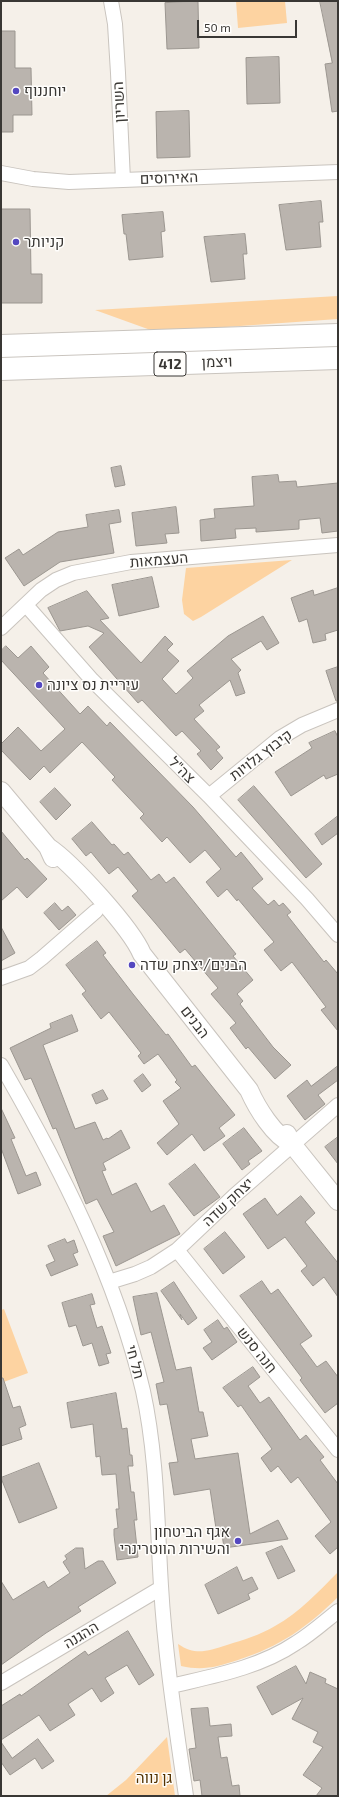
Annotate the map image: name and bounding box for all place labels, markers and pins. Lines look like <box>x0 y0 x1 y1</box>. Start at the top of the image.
place label: יוחננוף <box>24 82 66 100</box>
marker: יוחננוף <box>11 86 21 96</box>
place label: קניותר <box>24 233 64 251</box>
marker: קניותר <box>11 237 21 247</box>
place label: עיריית נס ציונה <box>47 676 139 694</box>
marker: עיריית נס ציונה <box>34 680 44 690</box>
place label: הבנים/יצחק שדה <box>140 956 247 974</box>
marker: הבנים/יצחק שדה <box>127 960 137 970</box>
place label: אגף הביטחון והשירות הווטרינרי <box>120 1523 230 1558</box>
marker: אגף הביטחון והשירות הווטרינרי <box>233 1536 243 1546</box>

